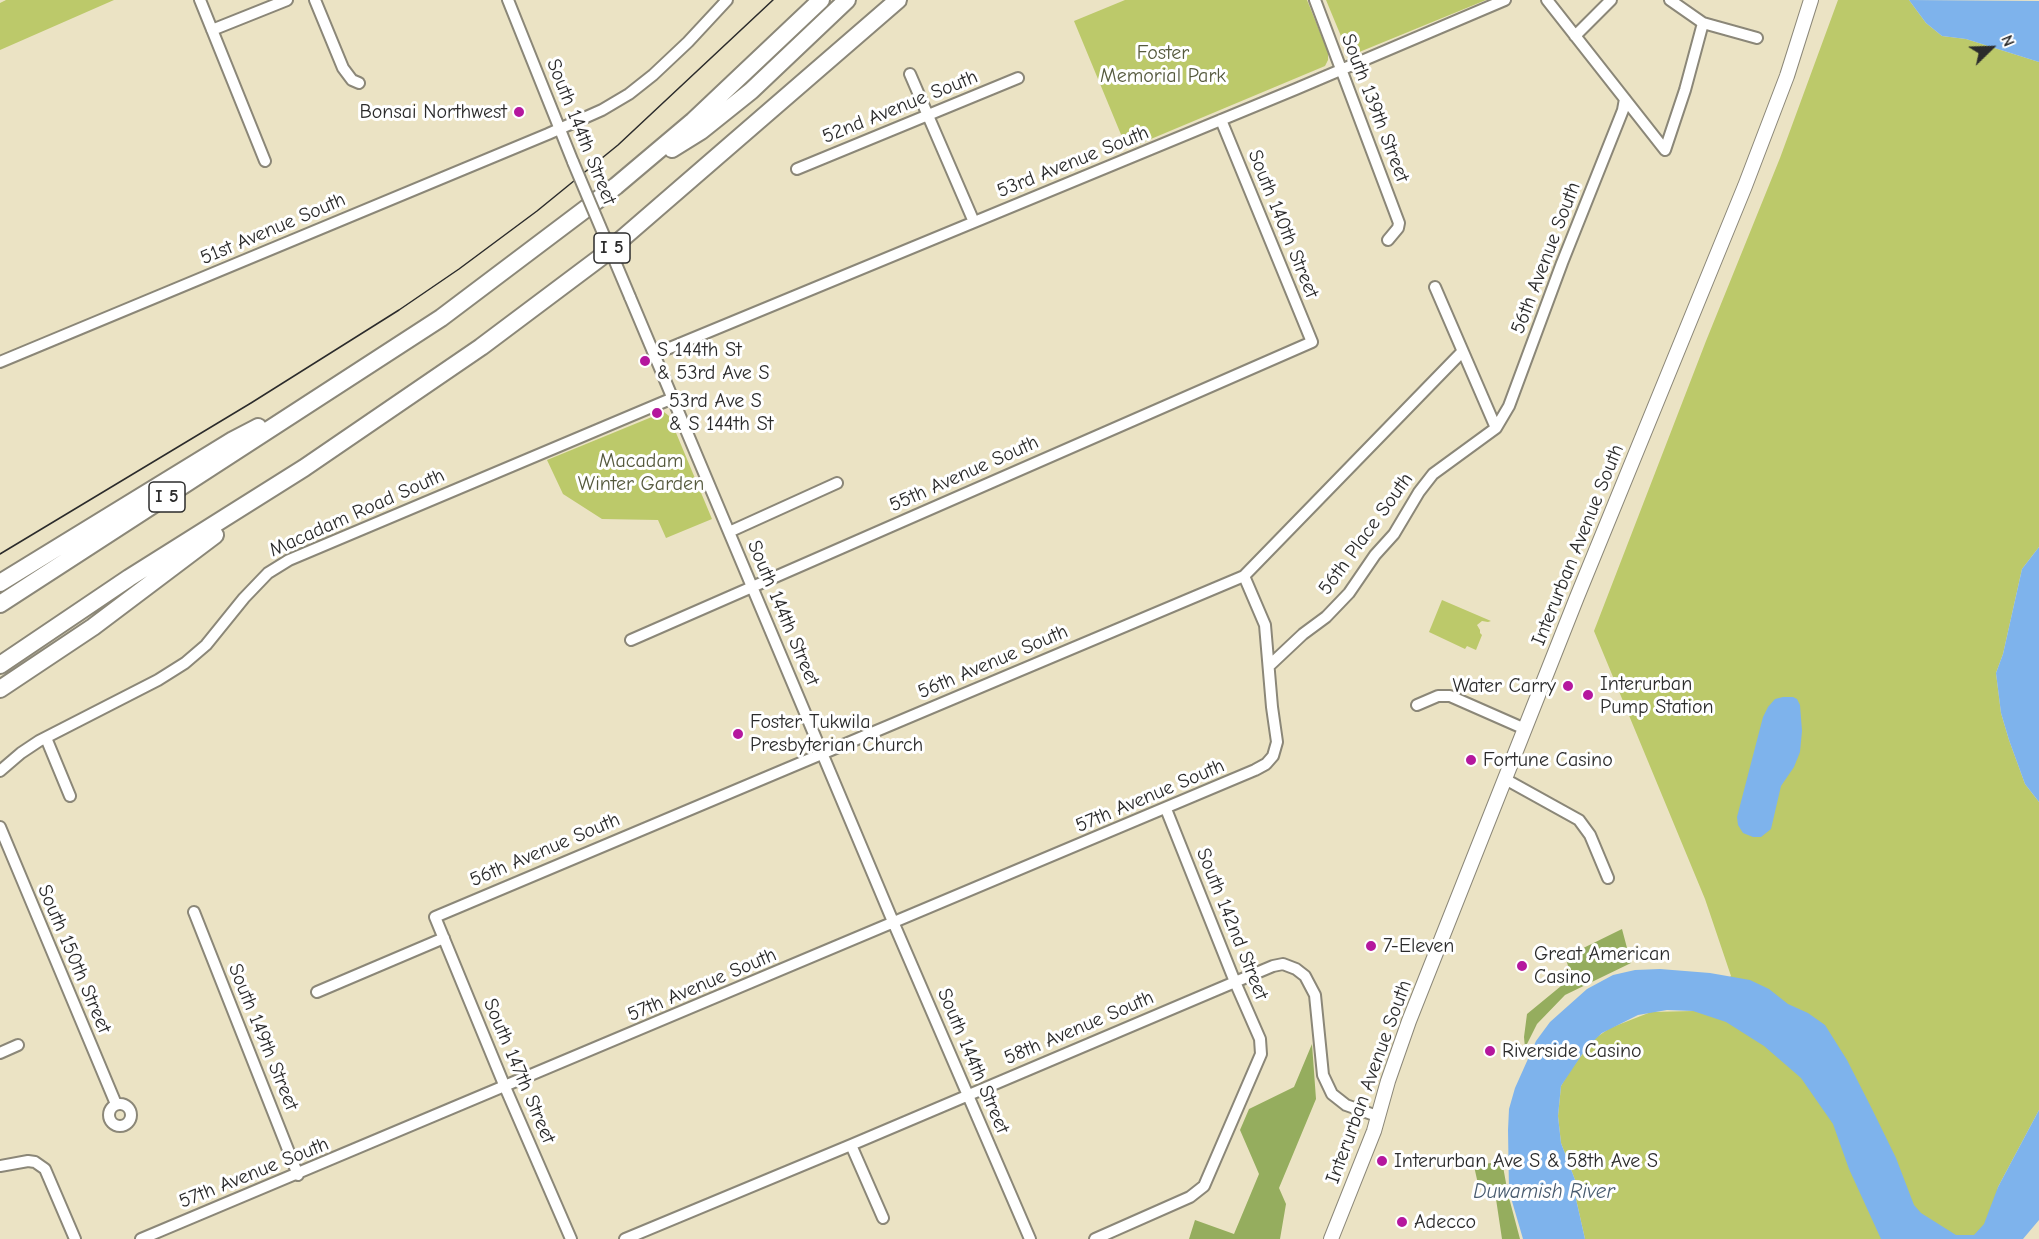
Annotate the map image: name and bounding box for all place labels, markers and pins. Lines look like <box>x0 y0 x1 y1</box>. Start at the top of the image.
place label: Bonsai Northwest <box>359 100 507 124</box>
marker: Bonsai Northwest <box>512 105 526 119</box>
place label: S 144th St & 53rd Ave S <box>657 338 769 385</box>
marker: S 144th St & 53rd Ave S <box>638 354 652 368</box>
place label: 53rd Ave S & S 144th St <box>669 389 773 436</box>
marker: 53rd Ave S & S 144th St <box>650 406 664 420</box>
place label: Interurban Pump Station <box>1600 672 1714 719</box>
place label: Water Carry <box>1453 674 1556 698</box>
marker: Water Carry <box>1561 679 1575 693</box>
marker: Interurban Pump Station <box>1581 688 1595 702</box>
place label: Foster Tukwila Presbyterian Church <box>750 710 923 757</box>
marker: Foster Tukwila Presbyterian Church <box>731 727 745 741</box>
place label: Fortune Casino <box>1483 748 1613 772</box>
marker: Fortune Casino <box>1464 753 1478 767</box>
place label: 7-Eleven <box>1383 934 1454 958</box>
marker: 7-Eleven <box>1364 939 1378 953</box>
place label: Great American Casino <box>1534 942 1670 989</box>
marker: Great American Casino <box>1515 959 1529 973</box>
place label: Riverside Casino <box>1502 1039 1642 1063</box>
marker: Riverside Casino <box>1483 1044 1497 1058</box>
place label: Interurban Ave S & 58th Ave S <box>1394 1149 1658 1173</box>
marker: Interurban Ave S & 58th Ave S <box>1375 1154 1389 1168</box>
place label: Adecco <box>1414 1210 1476 1234</box>
marker: Adecco <box>1395 1215 1409 1229</box>

